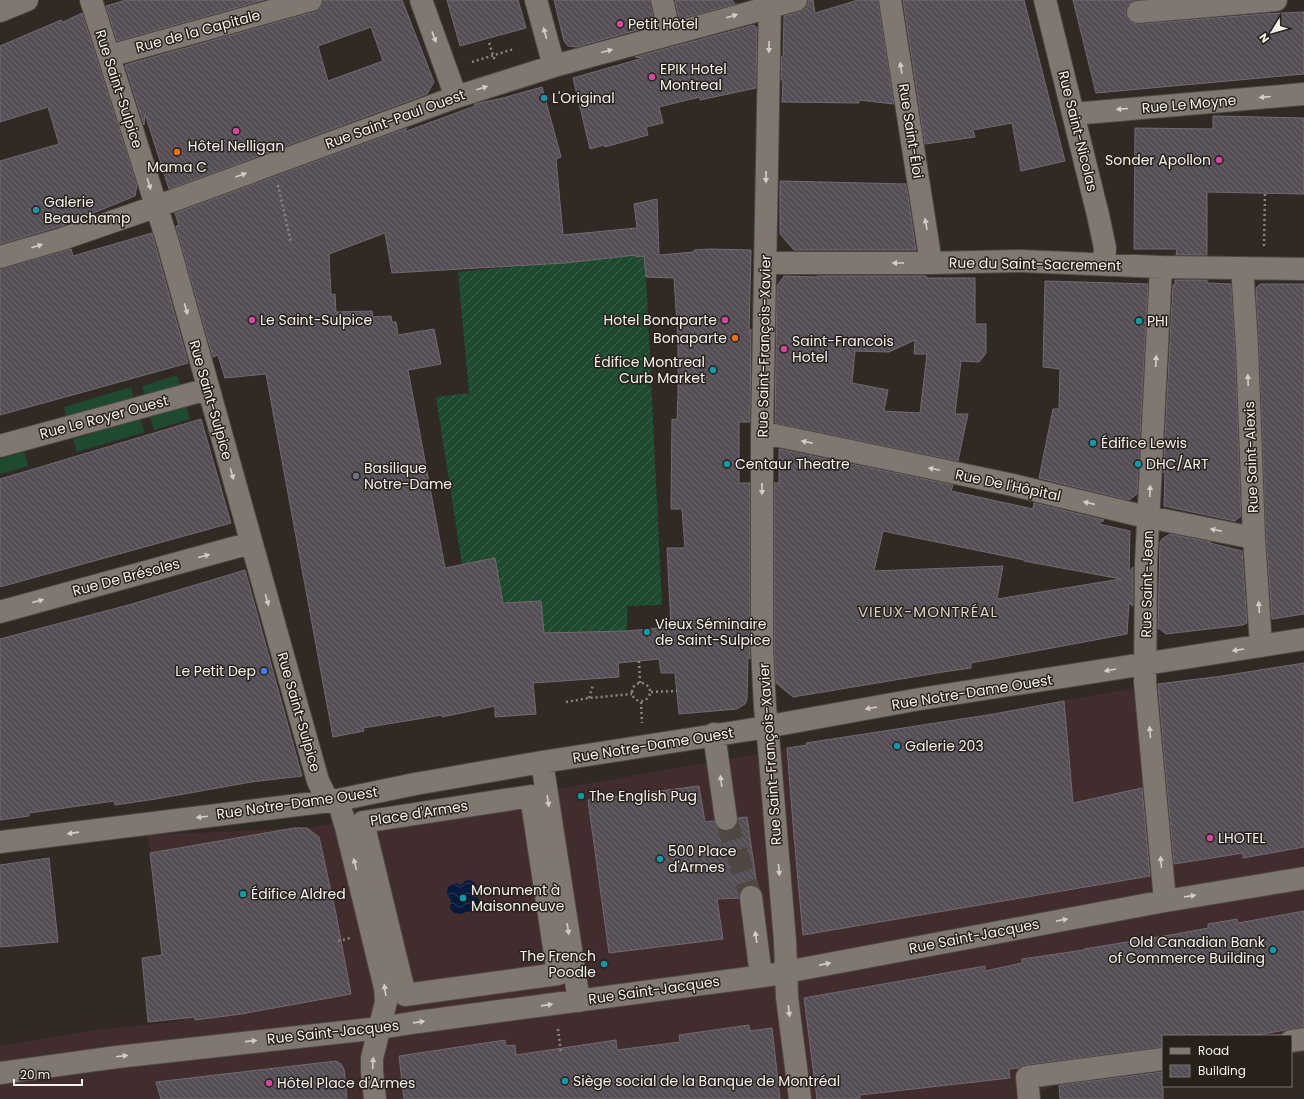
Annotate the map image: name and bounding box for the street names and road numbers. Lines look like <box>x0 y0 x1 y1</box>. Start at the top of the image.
street label: Rue de la Capitale <box>133 5 263 57</box>
street label: Rue Saint-Sulpice <box>90 27 148 151</box>
street label: Rue Saint-Nicolas <box>1053 69 1103 193</box>
street label: Rue Saint-Éloi <box>894 82 928 180</box>
street label: Rue Saint-Paul Ouest <box>322 84 468 154</box>
street label: Rue Le Moyne <box>1141 90 1237 118</box>
street label: Rue du Saint-Sacrement <box>949 252 1121 276</box>
street label: Rue Saint-François-Xavier <box>752 254 776 438</box>
street label: Rue Saint-Sulpice <box>184 338 238 462</box>
street label: Rue Le Royer Ouest <box>37 390 171 444</box>
street label: Rue Saint-Alexis <box>1239 401 1263 513</box>
street label: Rue De l'Hôpital <box>953 464 1063 506</box>
street label: Rue Saint-Jean <box>1136 530 1158 638</box>
street label: Rue De Brésoles <box>70 553 182 601</box>
street label: Rue Saint-Sulpice <box>272 650 326 774</box>
street label: Rue Saint-François-Xavier <box>754 662 786 846</box>
street label: Rue Notre-Dame Ouest <box>890 669 1054 715</box>
street label: Rue Notre-Dame Ouest <box>571 722 735 768</box>
street label: Rue Notre-Dame Ouest <box>215 782 379 824</box>
street label: Place d'Armes <box>369 795 469 831</box>
street label: Rue Saint-Jacques <box>907 914 1041 958</box>
street label: Rue Saint-Jacques <box>587 971 721 1009</box>
street label: Rue Saint-Jacques <box>266 1015 400 1049</box>

